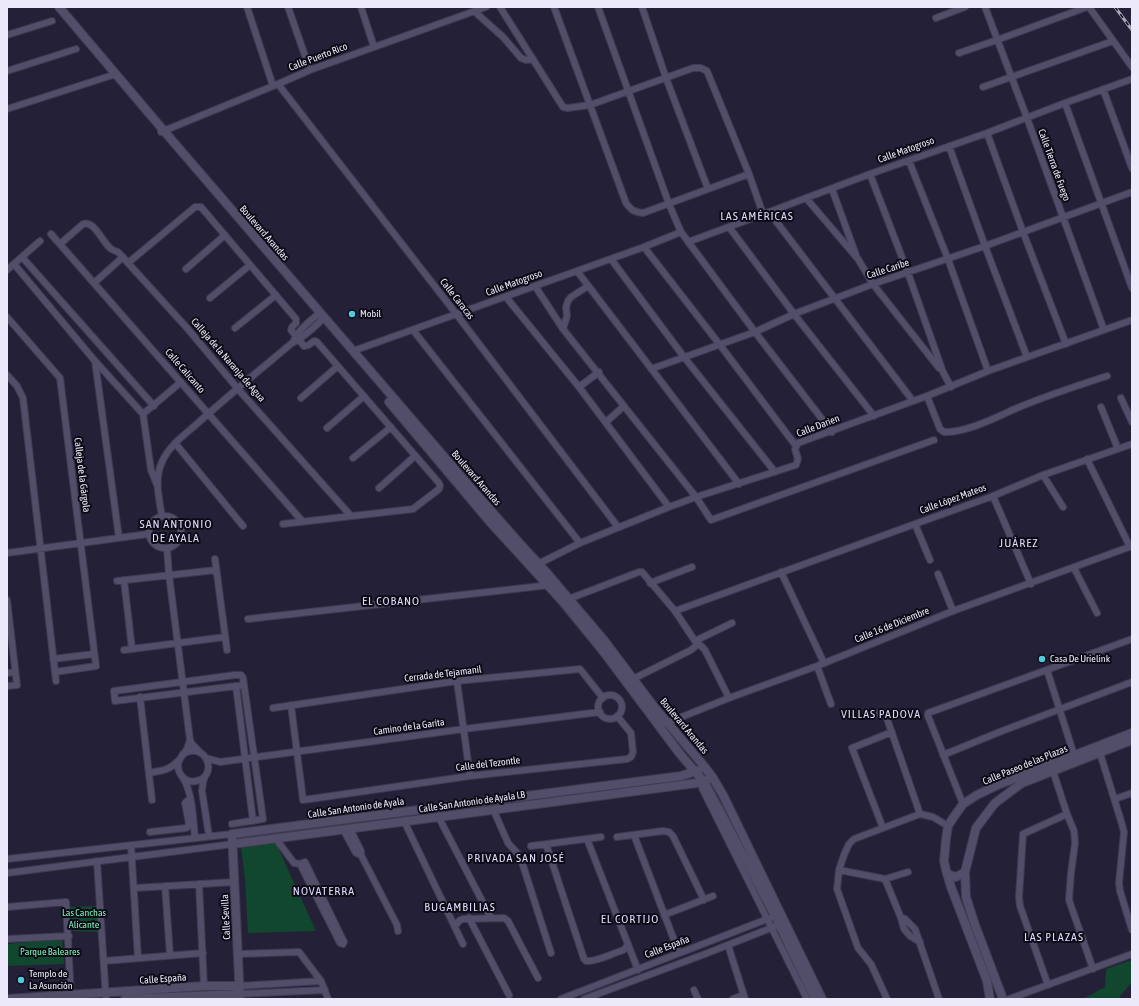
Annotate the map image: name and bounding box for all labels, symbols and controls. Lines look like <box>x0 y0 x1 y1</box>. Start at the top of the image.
street label: Calle Puerto Rico <box>287 40 349 74</box>
street label: Calle Tierra de Fuego <box>1035 127 1073 203</box>
street label: Calle Matogroso <box>876 134 936 166</box>
street label: Boulevard Arandas <box>237 203 291 263</box>
district label: LAS AMÉRICAS <box>720 209 794 223</box>
street label: Calle Caribe <box>865 257 911 281</box>
street label: Calle Matogroso <box>484 267 544 299</box>
street label: Calle Caracas <box>437 276 477 322</box>
place label: Mobil <box>360 308 381 320</box>
marker: Mobil <box>347 309 357 319</box>
street label: Calleja de la Naranja de Agua <box>188 316 268 404</box>
street label: Calle Calicanto <box>162 346 208 396</box>
street label: Calle Darien <box>795 412 841 440</box>
street label: Calleja de la Gárgola <box>71 437 93 513</box>
street label: Boulevard Arandas <box>449 448 503 508</box>
street label: Calle López Mateos <box>918 481 988 517</box>
district label: SAN ANTONIO DE AYALA <box>140 517 212 545</box>
district label: JUÁREZ <box>999 536 1039 550</box>
district label: EL COBANO <box>362 594 420 608</box>
street label: Calle 16 de Diciembre <box>853 605 931 645</box>
place label: Casa De Urielink <box>1050 653 1110 665</box>
marker: Casa De Urielink <box>1037 654 1047 664</box>
street label: Cerrada de Tejamanil <box>404 663 482 685</box>
street label: Boulevard Arandas <box>657 696 711 756</box>
district label: VILLAS PADOVA <box>841 707 921 721</box>
street label: Camino de la Garita <box>373 716 445 738</box>
street label: Calle Paseo de las Plazas <box>981 742 1069 788</box>
street label: Calle del Tezontle <box>455 754 521 774</box>
street label: Calle San Antonio de Ayala LB <box>418 789 526 815</box>
street label: Calle San Antonio de Ayala <box>307 795 405 821</box>
district label: PRIVADA SAN JOSÉ <box>467 851 565 865</box>
district label: NOVATERRA <box>293 884 355 898</box>
street label: Calle Sevilla <box>219 894 233 940</box>
district label: BUGAMBILIAS <box>424 900 496 914</box>
park label: Las Canchas Alicante <box>62 907 106 930</box>
district label: EL CORTIJO <box>601 912 659 926</box>
district label: LAS PLAZAS <box>1024 930 1084 944</box>
street label: Calle España <box>643 933 691 961</box>
park label: Parque Baleares <box>20 946 80 958</box>
place label: Templo de La Asunción <box>29 968 73 992</box>
street label: Calle España <box>139 971 187 987</box>
marker: Templo de La Asunción <box>16 975 26 985</box>

